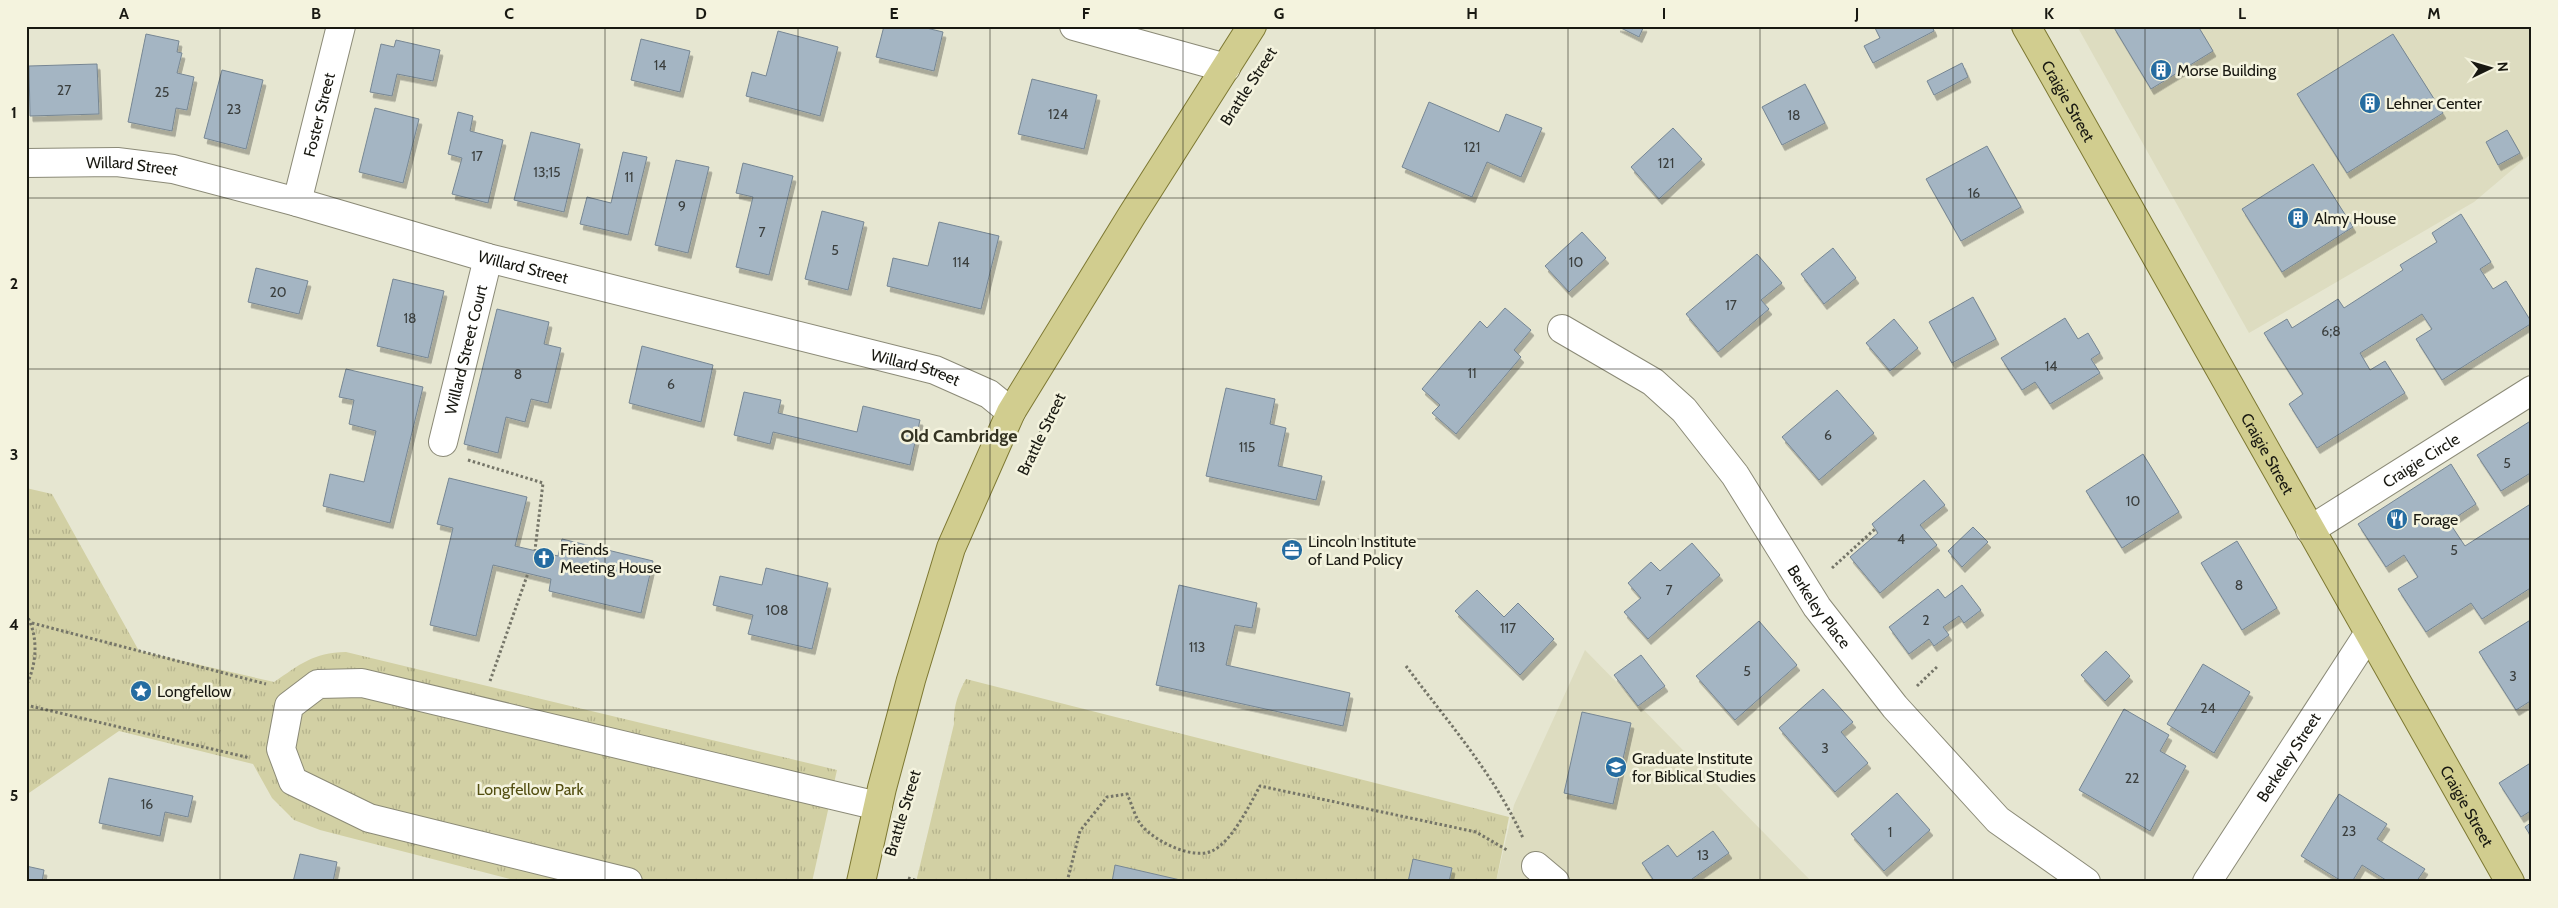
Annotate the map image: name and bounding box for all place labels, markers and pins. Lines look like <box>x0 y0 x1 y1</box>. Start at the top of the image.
building icon: Morse Building <box>2149 58 2173 82</box>
place label: Morse Building <box>2177 61 2277 80</box>
building icon: Lehner Center <box>2358 91 2382 115</box>
place label: Lehner Center <box>2386 94 2483 113</box>
building icon: Almy House <box>2286 206 2310 230</box>
place label: Almy House <box>2314 209 2396 228</box>
restaurant icon: Forage <box>2385 507 2409 531</box>
place label: Forage <box>2413 510 2458 529</box>
place label: Lincoln Institute of Land Policy <box>1308 532 1416 569</box>
office icon: Lincoln Institute of Land Policy <box>1280 538 1304 562</box>
place label: Friends Meeting House <box>560 540 662 577</box>
church icon: Friends Meeting House <box>532 546 556 570</box>
place icon: Longfellow <box>129 679 153 703</box>
place label: Longfellow <box>157 682 232 701</box>
place label: Graduate Institute for Biblical Studies <box>1632 749 1756 786</box>
school or university icon: Graduate Institute for Biblical Studies <box>1604 755 1628 779</box>

